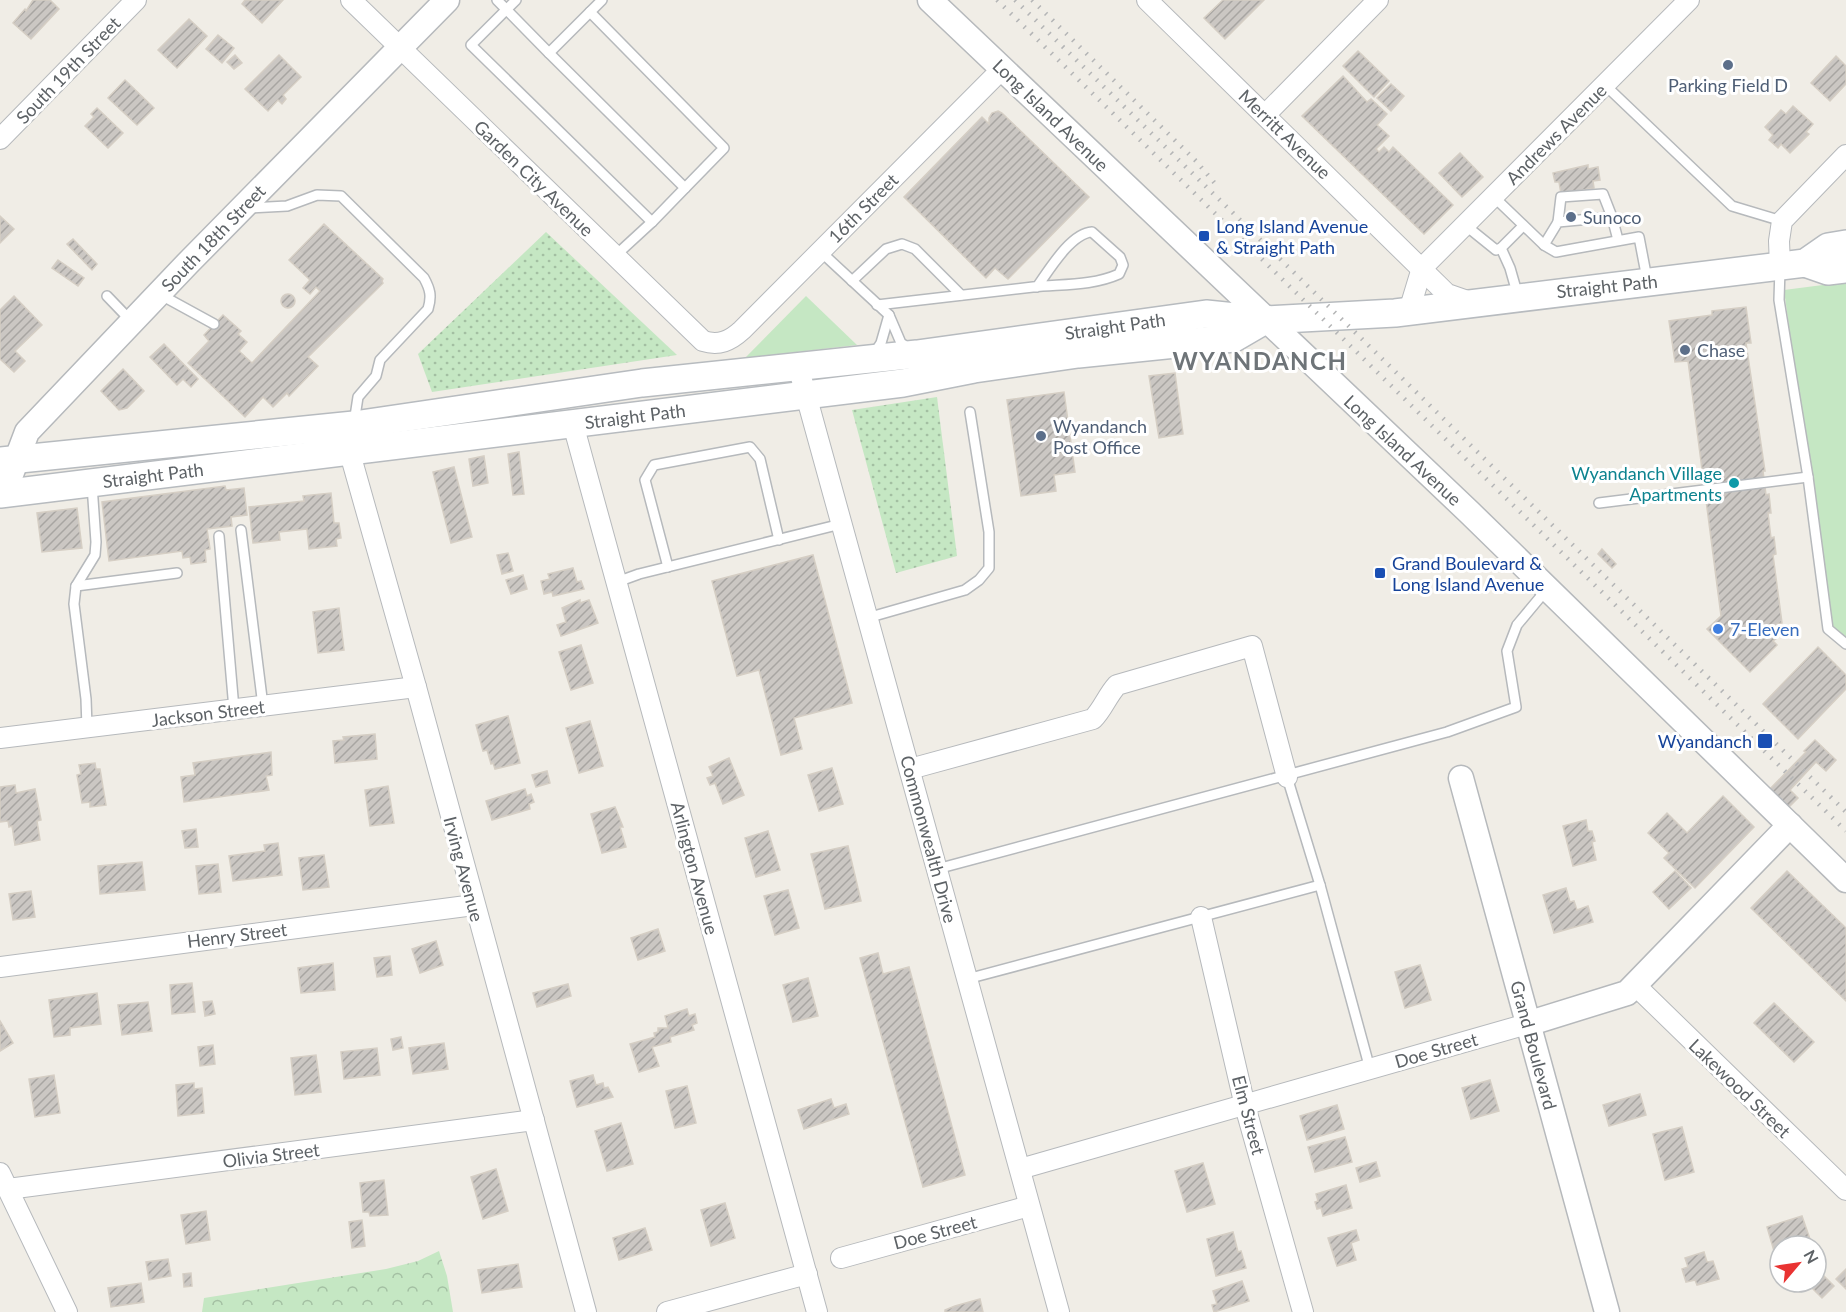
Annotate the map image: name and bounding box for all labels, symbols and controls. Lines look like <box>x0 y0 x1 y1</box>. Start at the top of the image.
street label: South 19th Street <box>11 11 125 128</box>
street label: Long Island Avenue <box>989 54 1113 176</box>
marker: Parking Field D <box>1721 58 1735 72</box>
place label: Parking Field D <box>1668 74 1788 96</box>
street label: Andrews Avenue <box>1501 79 1611 189</box>
street label: Merritt Avenue <box>1234 85 1336 183</box>
street label: Garden City Avenue <box>470 115 598 241</box>
street label: 16th Street <box>824 168 903 247</box>
street label: South 18th Street <box>156 179 270 296</box>
place label: Sunoco <box>1583 206 1642 228</box>
marker: Sunoco <box>1564 210 1578 224</box>
place label: Long Island Avenue & Straight Path <box>1216 215 1368 258</box>
marker: Long Island Avenue & Straight Path <box>1197 229 1211 243</box>
street label: Straight Path <box>1555 270 1659 302</box>
street label: Straight Path <box>1063 308 1167 344</box>
place label: Chase <box>1697 339 1745 361</box>
marker: Chase <box>1678 343 1692 357</box>
district label: WYANDANCH <box>1173 346 1347 375</box>
street label: Long Island Avenue <box>1340 390 1466 510</box>
street label: Straight Path <box>583 399 687 433</box>
place label: Wyandanch Post Office <box>1053 415 1147 458</box>
marker: Wyandanch Post Office <box>1034 429 1048 443</box>
street label: Straight Path <box>101 458 205 492</box>
place label: Wyandanch Village Apartments <box>1571 462 1722 505</box>
marker: Wyandanch Village Apartments <box>1727 476 1741 490</box>
place label: Grand Boulevard & Long Island Avenue <box>1392 552 1544 595</box>
marker: Grand Boulevard & Long Island Avenue <box>1373 566 1387 580</box>
place label: 7-Eleven <box>1730 618 1800 640</box>
marker: 7-Eleven <box>1711 622 1725 636</box>
street label: Jackson Street <box>150 695 266 731</box>
place label: Wyandanch <box>1658 730 1752 752</box>
marker: Wyandanch <box>1756 732 1774 750</box>
street label: Commonwealth Drive <box>896 753 962 925</box>
street label: Arlington Avenue <box>667 799 723 937</box>
street label: Irving Avenue <box>439 814 489 924</box>
street label: Henry Street <box>186 918 289 952</box>
street label: Grand Boulevard <box>1506 978 1562 1112</box>
street label: Doe Street <box>1392 1028 1481 1072</box>
street label: Lakewood Street <box>1685 1034 1796 1142</box>
street label: Elm Street <box>1228 1073 1270 1158</box>
street label: Olivia Street <box>221 1138 321 1172</box>
street label: Doe Street <box>891 1210 980 1254</box>
north arrow <box>1768 1234 1828 1294</box>
text: N <box>1800 1246 1823 1266</box>

